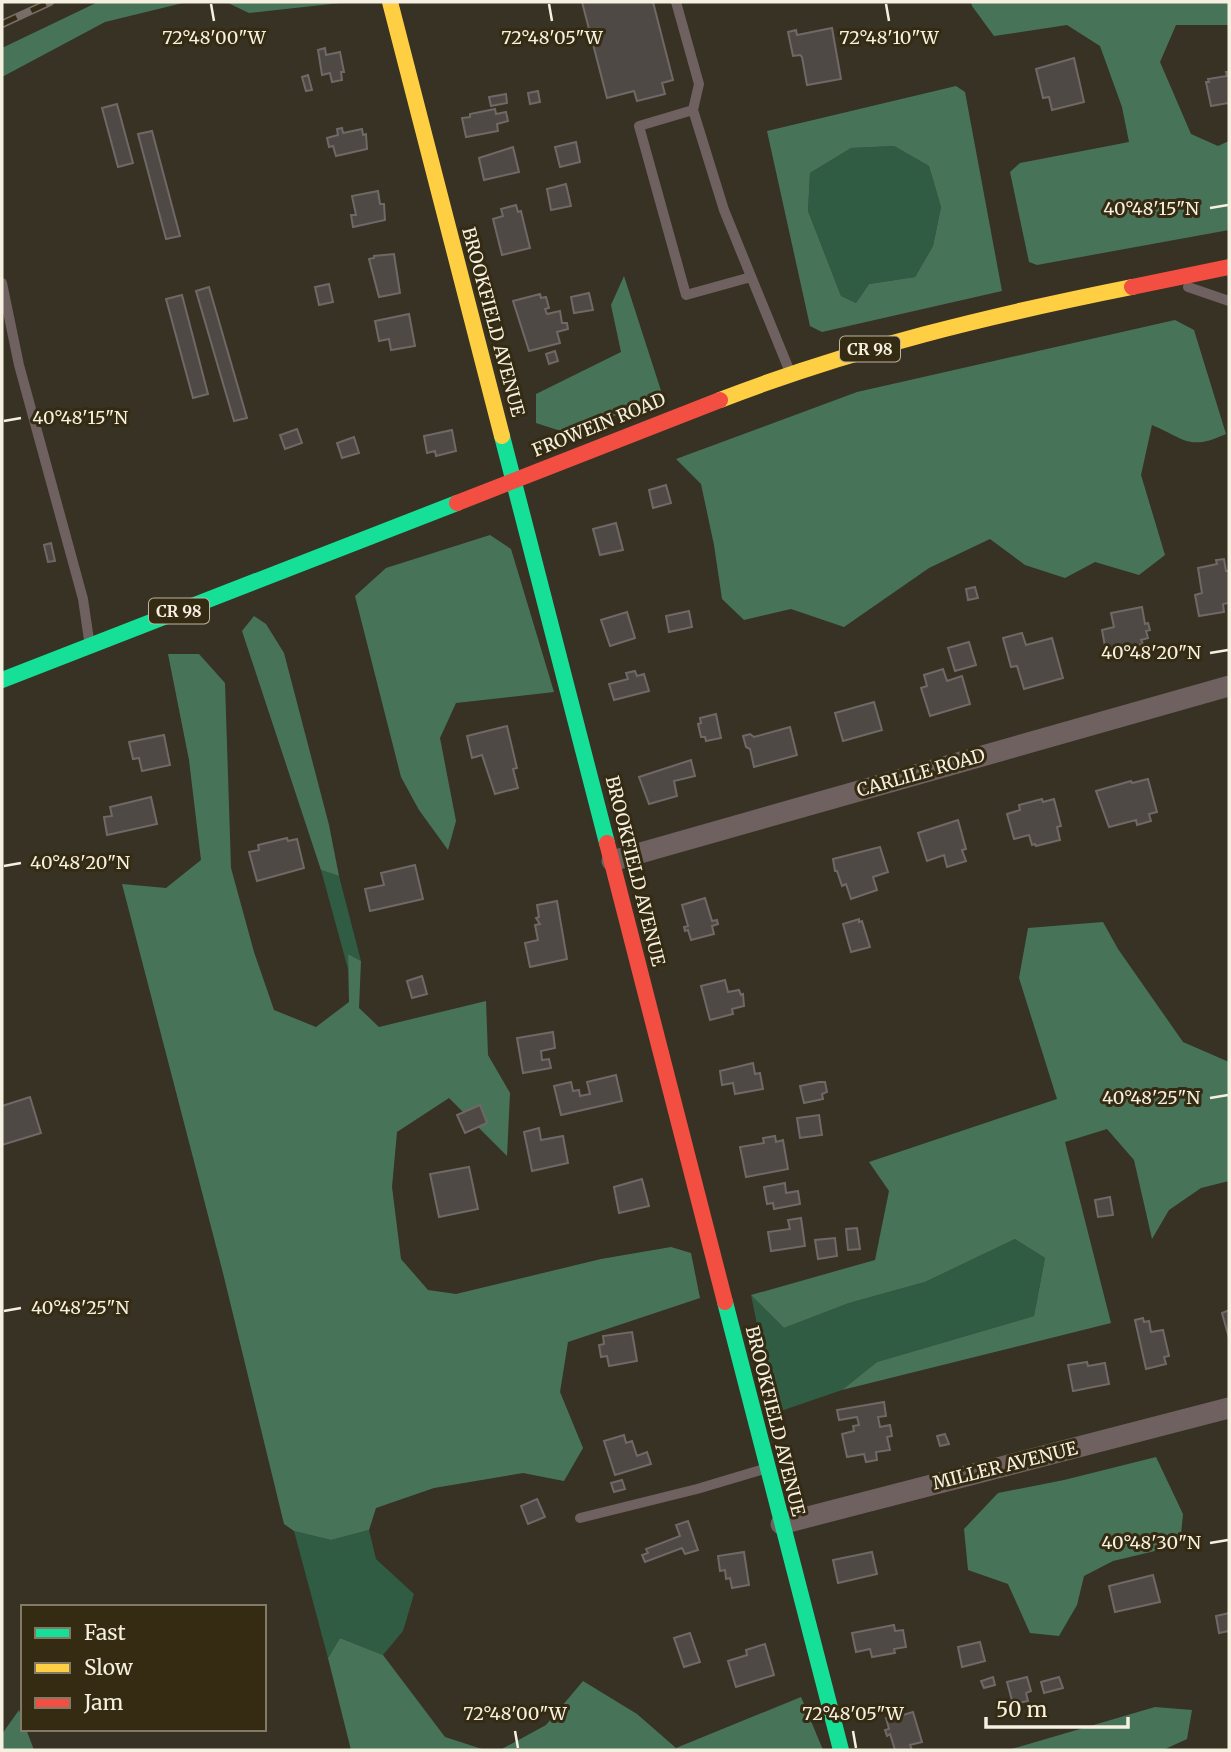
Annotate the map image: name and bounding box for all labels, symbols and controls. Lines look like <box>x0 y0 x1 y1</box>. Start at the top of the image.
text: 72°48'00"W <box>162 26 267 49</box>
text: 72°48'05"W <box>501 26 604 49</box>
text: 72°48'10"W <box>839 26 940 49</box>
text: 40°48'15"N <box>1103 197 1199 220</box>
street label: BROOKFIELD AVENUE <box>457 225 530 420</box>
road number: CR 98 <box>840 336 900 362</box>
street label: FROWEIN ROAD <box>529 387 669 462</box>
text: 40°48'15"N <box>32 406 128 429</box>
road number: CR 98 <box>149 598 209 624</box>
text: 40°48'20"N <box>1101 641 1201 664</box>
street label: CARLILE ROAD <box>854 743 988 802</box>
street label: BROOKFIELD AVENUE <box>601 773 670 969</box>
text: 40°48'20"N <box>30 851 130 874</box>
text: 40°48'25"N <box>1102 1086 1200 1109</box>
text: 40°48'25"N <box>31 1296 129 1319</box>
street label: BROOKFIELD AVENUE <box>741 1323 810 1519</box>
street label: MILLER AVENUE <box>930 1436 1080 1495</box>
text: 40°48'30"N <box>1101 1531 1201 1554</box>
legend <box>21 1605 266 1731</box>
text: Fast <box>84 1619 126 1646</box>
text: Slow <box>84 1654 133 1681</box>
scale bar <box>986 1686 1128 1730</box>
text: Jam <box>83 1689 123 1716</box>
text: 50 m <box>996 1696 1047 1723</box>
text: 72°48'00"W <box>463 1702 568 1725</box>
text: 72°48'05"W <box>802 1702 905 1725</box>

